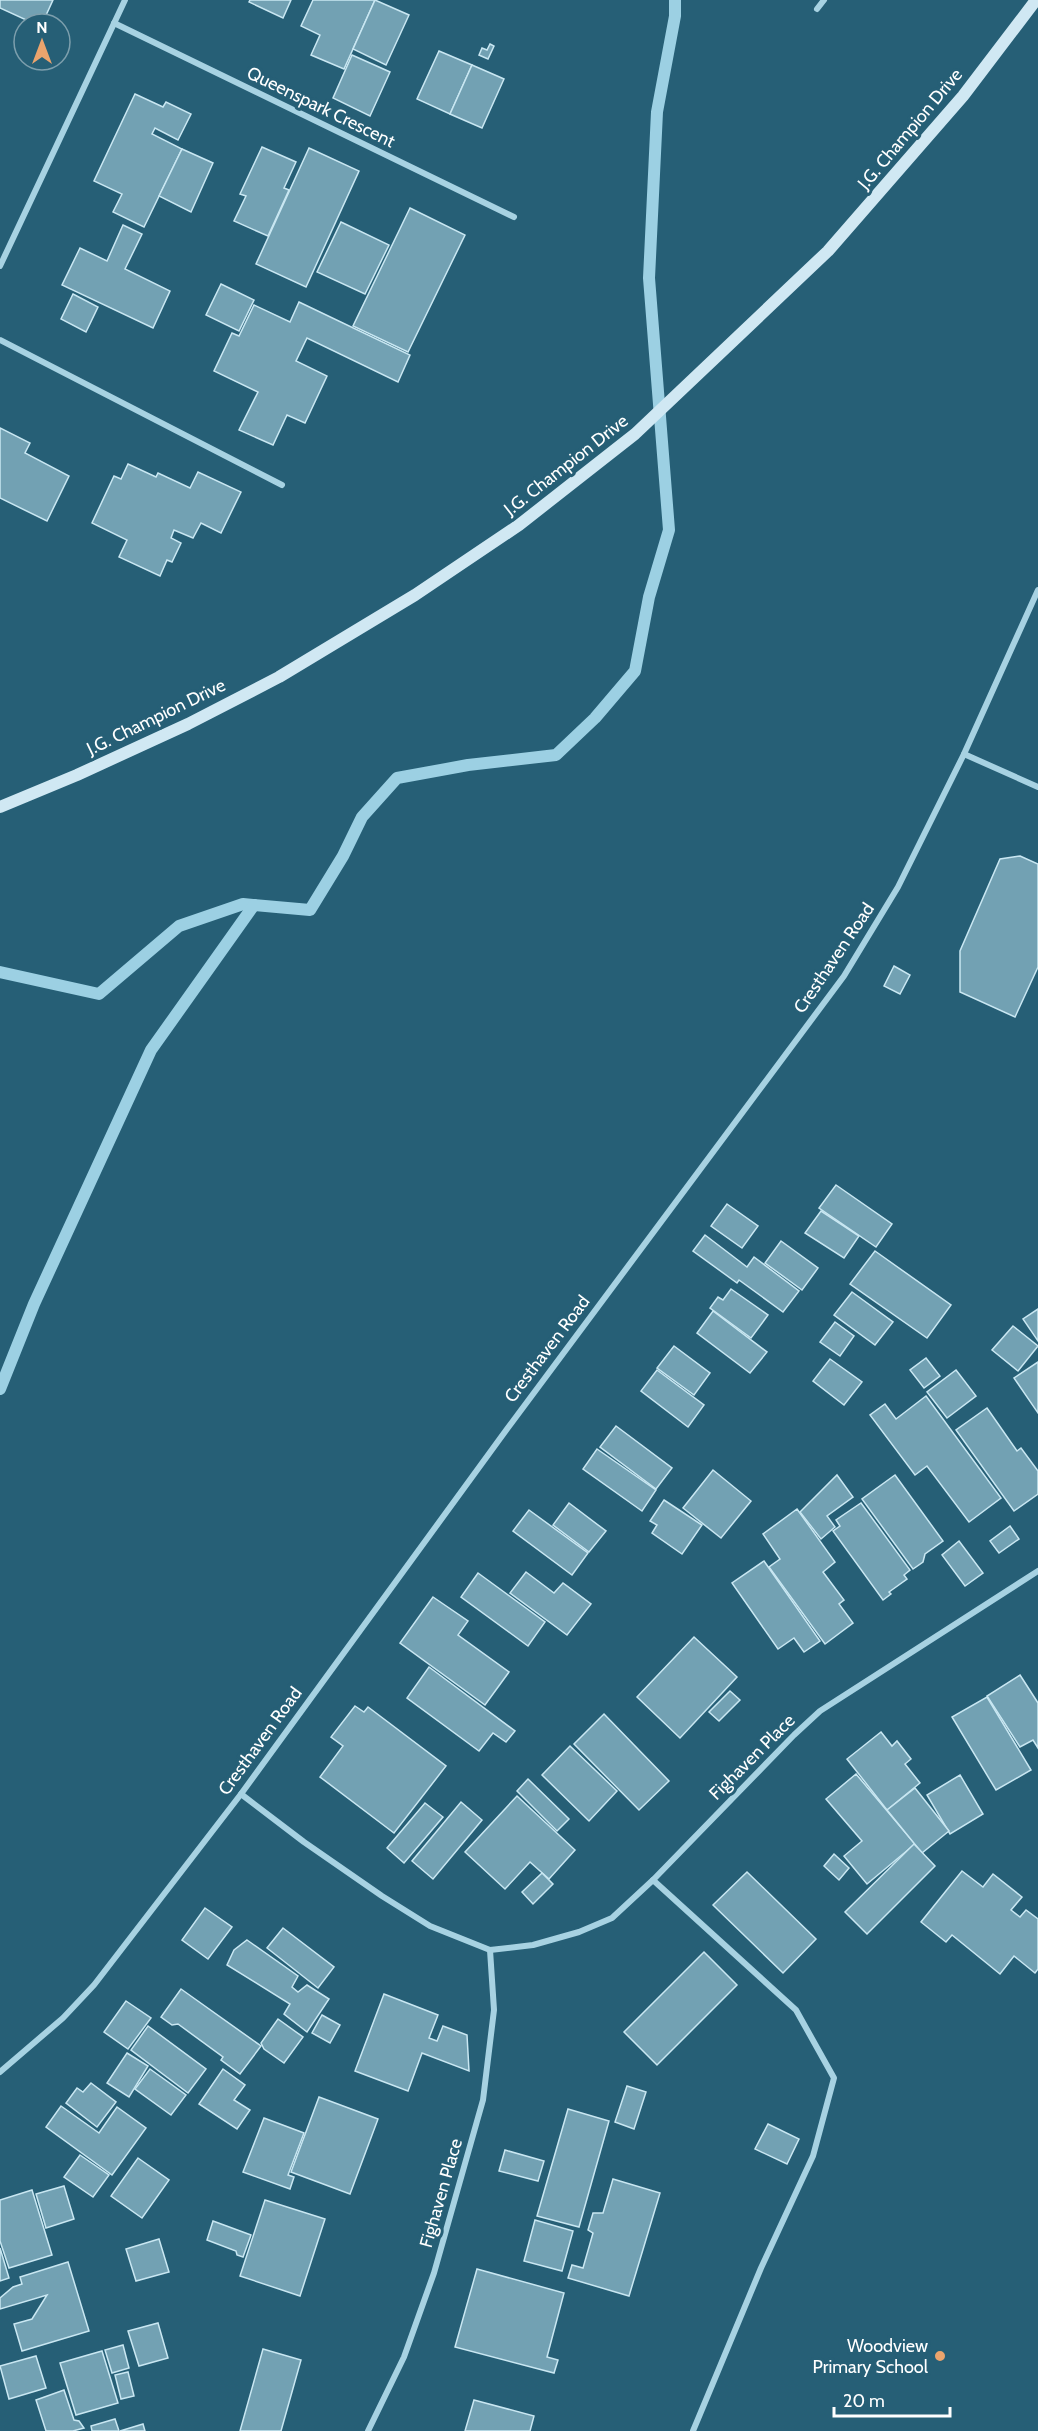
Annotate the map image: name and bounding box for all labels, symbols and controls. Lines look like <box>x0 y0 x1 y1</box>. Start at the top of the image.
north arrow <box>12 12 72 72</box>
text: N <box>36 18 48 37</box>
street label: Queenspark Crescent <box>243 62 399 152</box>
street label: J.G. Champion Drive <box>852 64 967 195</box>
street label: J.G. Champion Drive <box>499 410 632 521</box>
street label: J.G. Champion Drive <box>82 674 229 761</box>
street label: Cresthaven Road <box>789 899 879 1017</box>
street label: Cresthaven Road <box>500 1291 594 1407</box>
street label: Cresthaven Road <box>213 1683 307 1799</box>
street label: Fighaven Place <box>704 1709 800 1805</box>
street label: Fighaven Place <box>415 2136 467 2250</box>
place label: Woodview Primary School <box>813 2335 929 2378</box>
marker: Woodview Primary School <box>933 2349 947 2363</box>
scale bar <box>834 2380 950 2418</box>
text: 20 m <box>843 2390 885 2412</box>

